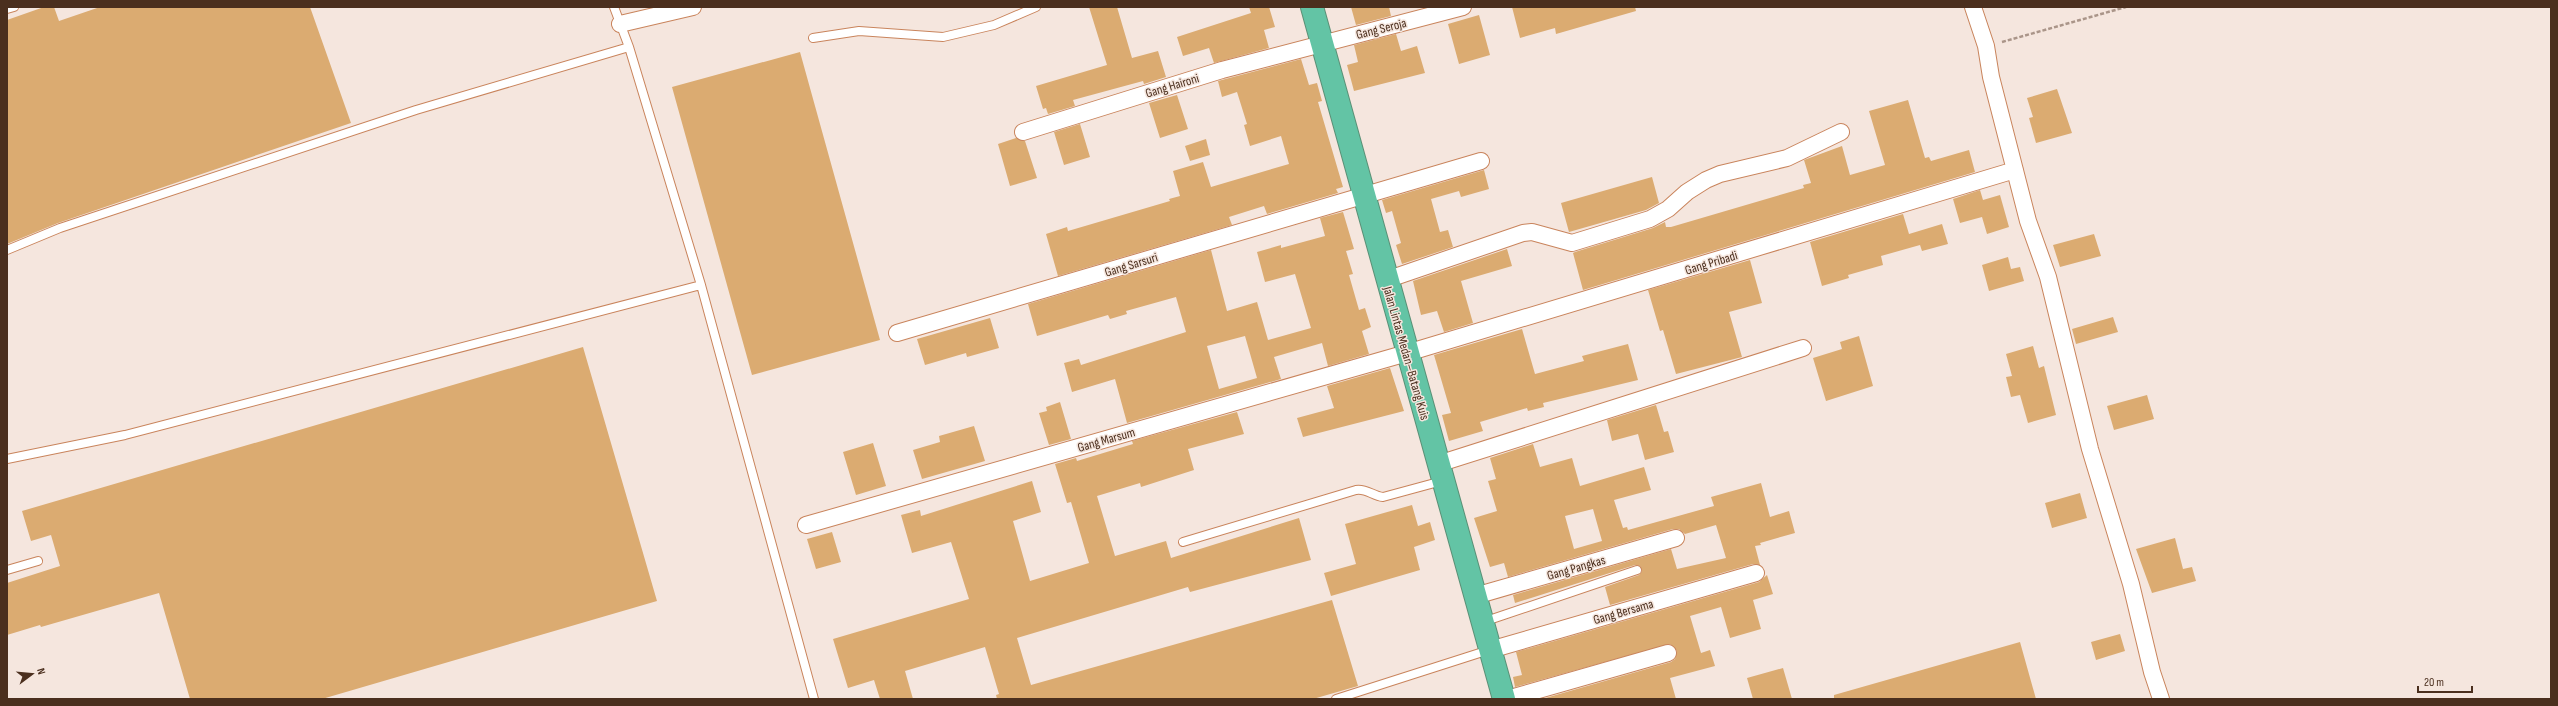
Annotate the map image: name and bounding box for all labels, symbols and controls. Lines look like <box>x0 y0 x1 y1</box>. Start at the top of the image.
street label: Gang Seroja <box>1354 15 1408 43</box>
street label: Gang Haironi <box>1144 70 1201 102</box>
street label: Gang Pribadi <box>1683 247 1740 279</box>
street label: Gang Sarsuri <box>1103 249 1160 281</box>
street label: Jalan Lintas Medan–Batang Kuis <box>1379 284 1433 422</box>
street label: Gang Marsum <box>1076 424 1137 456</box>
street label: Gang Pangkas <box>1545 552 1608 584</box>
street label: Gang Bersama <box>1591 596 1655 628</box>
north arrow <box>12 654 52 694</box>
text: N <box>34 667 48 676</box>
scale bar <box>2418 668 2472 694</box>
text: 20 m <box>2424 675 2444 690</box>

